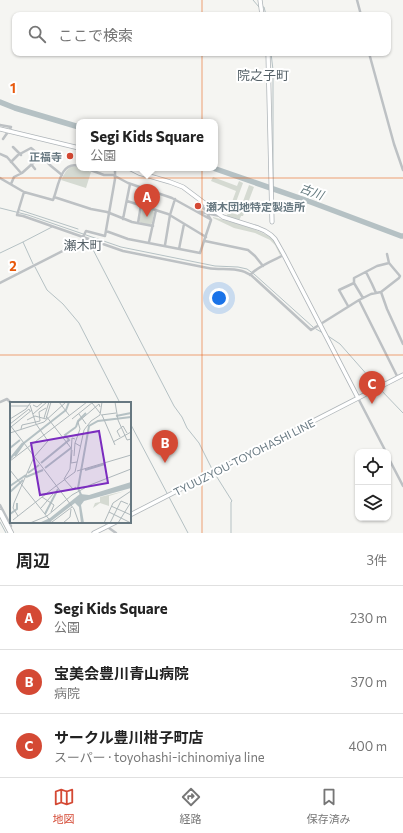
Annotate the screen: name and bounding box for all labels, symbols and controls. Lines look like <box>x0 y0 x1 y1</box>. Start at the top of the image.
search box <box>12 12 391 56</box>
icon: search <box>26 23 48 45</box>
text: ここで検索 <box>58 26 133 44</box>
district label: 院之子町 <box>237 67 289 83</box>
text: 1 <box>10 80 16 96</box>
popup <box>76 119 218 171</box>
text: Segi Kids Square <box>90 127 204 145</box>
text: 公園 <box>90 147 116 163</box>
place label: 正福寺 <box>29 150 62 163</box>
marker: 正福寺 <box>65 151 75 161</box>
water label: 古川 <box>298 180 328 202</box>
pin: A <box>134 184 160 217</box>
place label: 瀬木団地特定製造所 <box>206 200 305 213</box>
marker: 瀬木団地特定製造所 <box>193 201 203 211</box>
district label: 瀬木町 <box>63 237 103 253</box>
text: 2 <box>9 258 17 274</box>
your location <box>209 288 229 308</box>
pin: C <box>359 371 385 404</box>
inset map <box>10 402 131 523</box>
street label: TYUUZYOU-TOYOHASHI LINE <box>171 416 317 498</box>
pin: B <box>152 430 178 463</box>
map controls <box>355 449 391 521</box>
button: locate <box>355 449 391 485</box>
button: layers <box>355 485 391 521</box>
text: 周辺 <box>16 550 50 571</box>
text: 3件 <box>367 552 387 568</box>
text: Segi Kids Square <box>54 599 168 617</box>
text: A <box>24 610 34 626</box>
text: 230 m <box>350 610 387 626</box>
text: 公園 <box>54 619 80 635</box>
text: 宝美会豊川青山病院 <box>54 664 189 682</box>
text: B <box>25 674 33 690</box>
text: 370 m <box>350 674 387 690</box>
text: 病院 <box>54 685 80 701</box>
text: サークル豊川柑子町店 <box>54 728 204 746</box>
text: C <box>25 738 33 754</box>
text: 400 m <box>348 738 387 754</box>
text: スーパー · toyohashi-ichinomiya line <box>54 749 265 765</box>
tab: 地図 <box>53 786 75 826</box>
tab: 経路 <box>180 786 202 826</box>
tab: 保存済み <box>307 786 351 826</box>

